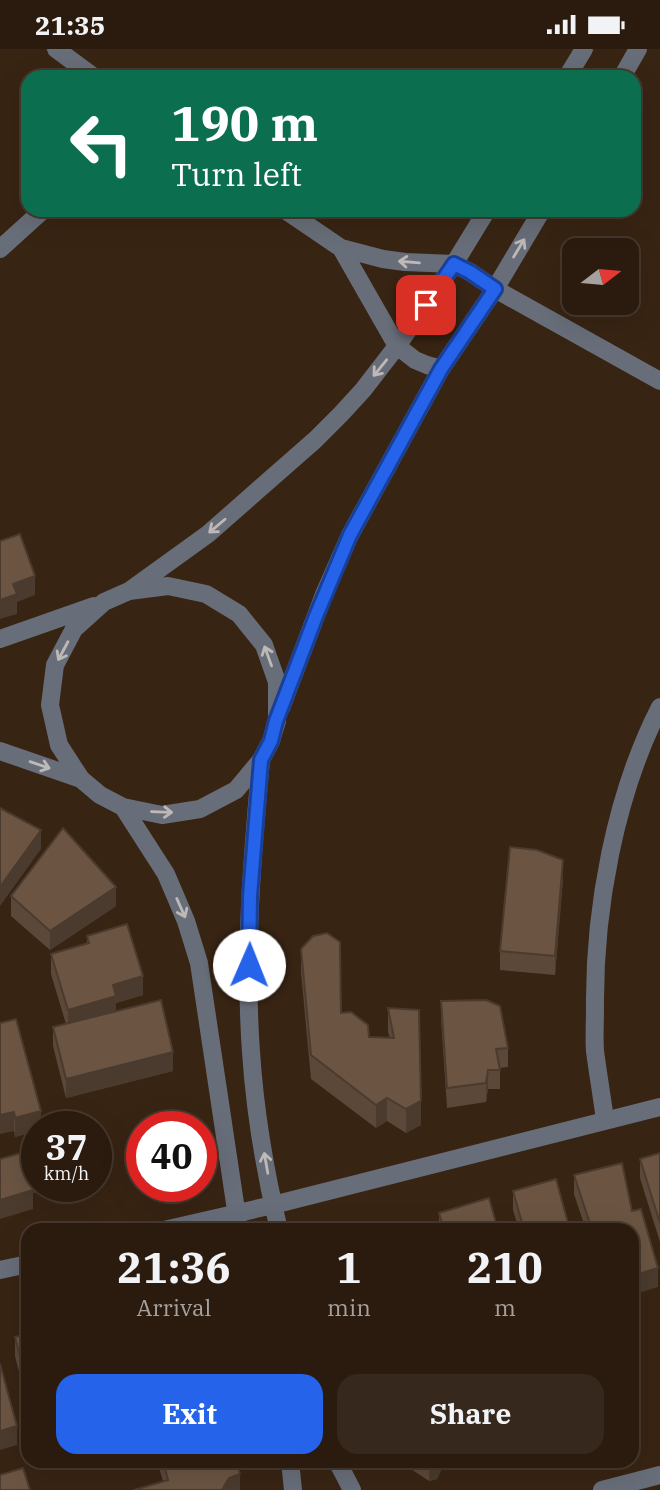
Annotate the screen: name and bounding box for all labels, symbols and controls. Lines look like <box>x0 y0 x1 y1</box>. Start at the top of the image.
text: 21:35 <box>35 8 105 42</box>
text: 190 m <box>171 91 318 154</box>
icon: left <box>56 98 147 189</box>
text: Turn left <box>171 153 302 195</box>
one-way arrow <box>513 238 527 258</box>
north arrow <box>562 238 639 315</box>
map controls <box>562 238 639 315</box>
one-way arrow <box>398 255 421 268</box>
pin <box>396 275 456 335</box>
icon: arrive <box>407 286 445 324</box>
one-way arrow <box>373 358 388 377</box>
one-way arrow <box>208 518 226 534</box>
one-way arrow <box>55 640 69 661</box>
one-way arrow <box>260 645 273 667</box>
one-way arrow <box>29 760 51 772</box>
one-way arrow <box>150 806 173 819</box>
one-way arrow <box>175 897 188 919</box>
position arrow <box>212 928 286 1002</box>
speed limit sign: 40 <box>126 1111 217 1202</box>
text: 37 <box>45 1124 88 1170</box>
one-way arrow <box>259 1152 272 1175</box>
text: km/h <box>44 1162 89 1185</box>
text: 21:36 <box>117 1240 231 1295</box>
text: 1 <box>336 1240 362 1295</box>
text: 210 <box>467 1240 543 1295</box>
text: Arrival <box>137 1292 211 1322</box>
text: min <box>327 1292 371 1322</box>
text: m <box>494 1292 516 1322</box>
button: Exit <box>56 1374 323 1454</box>
button: Share <box>337 1374 604 1454</box>

